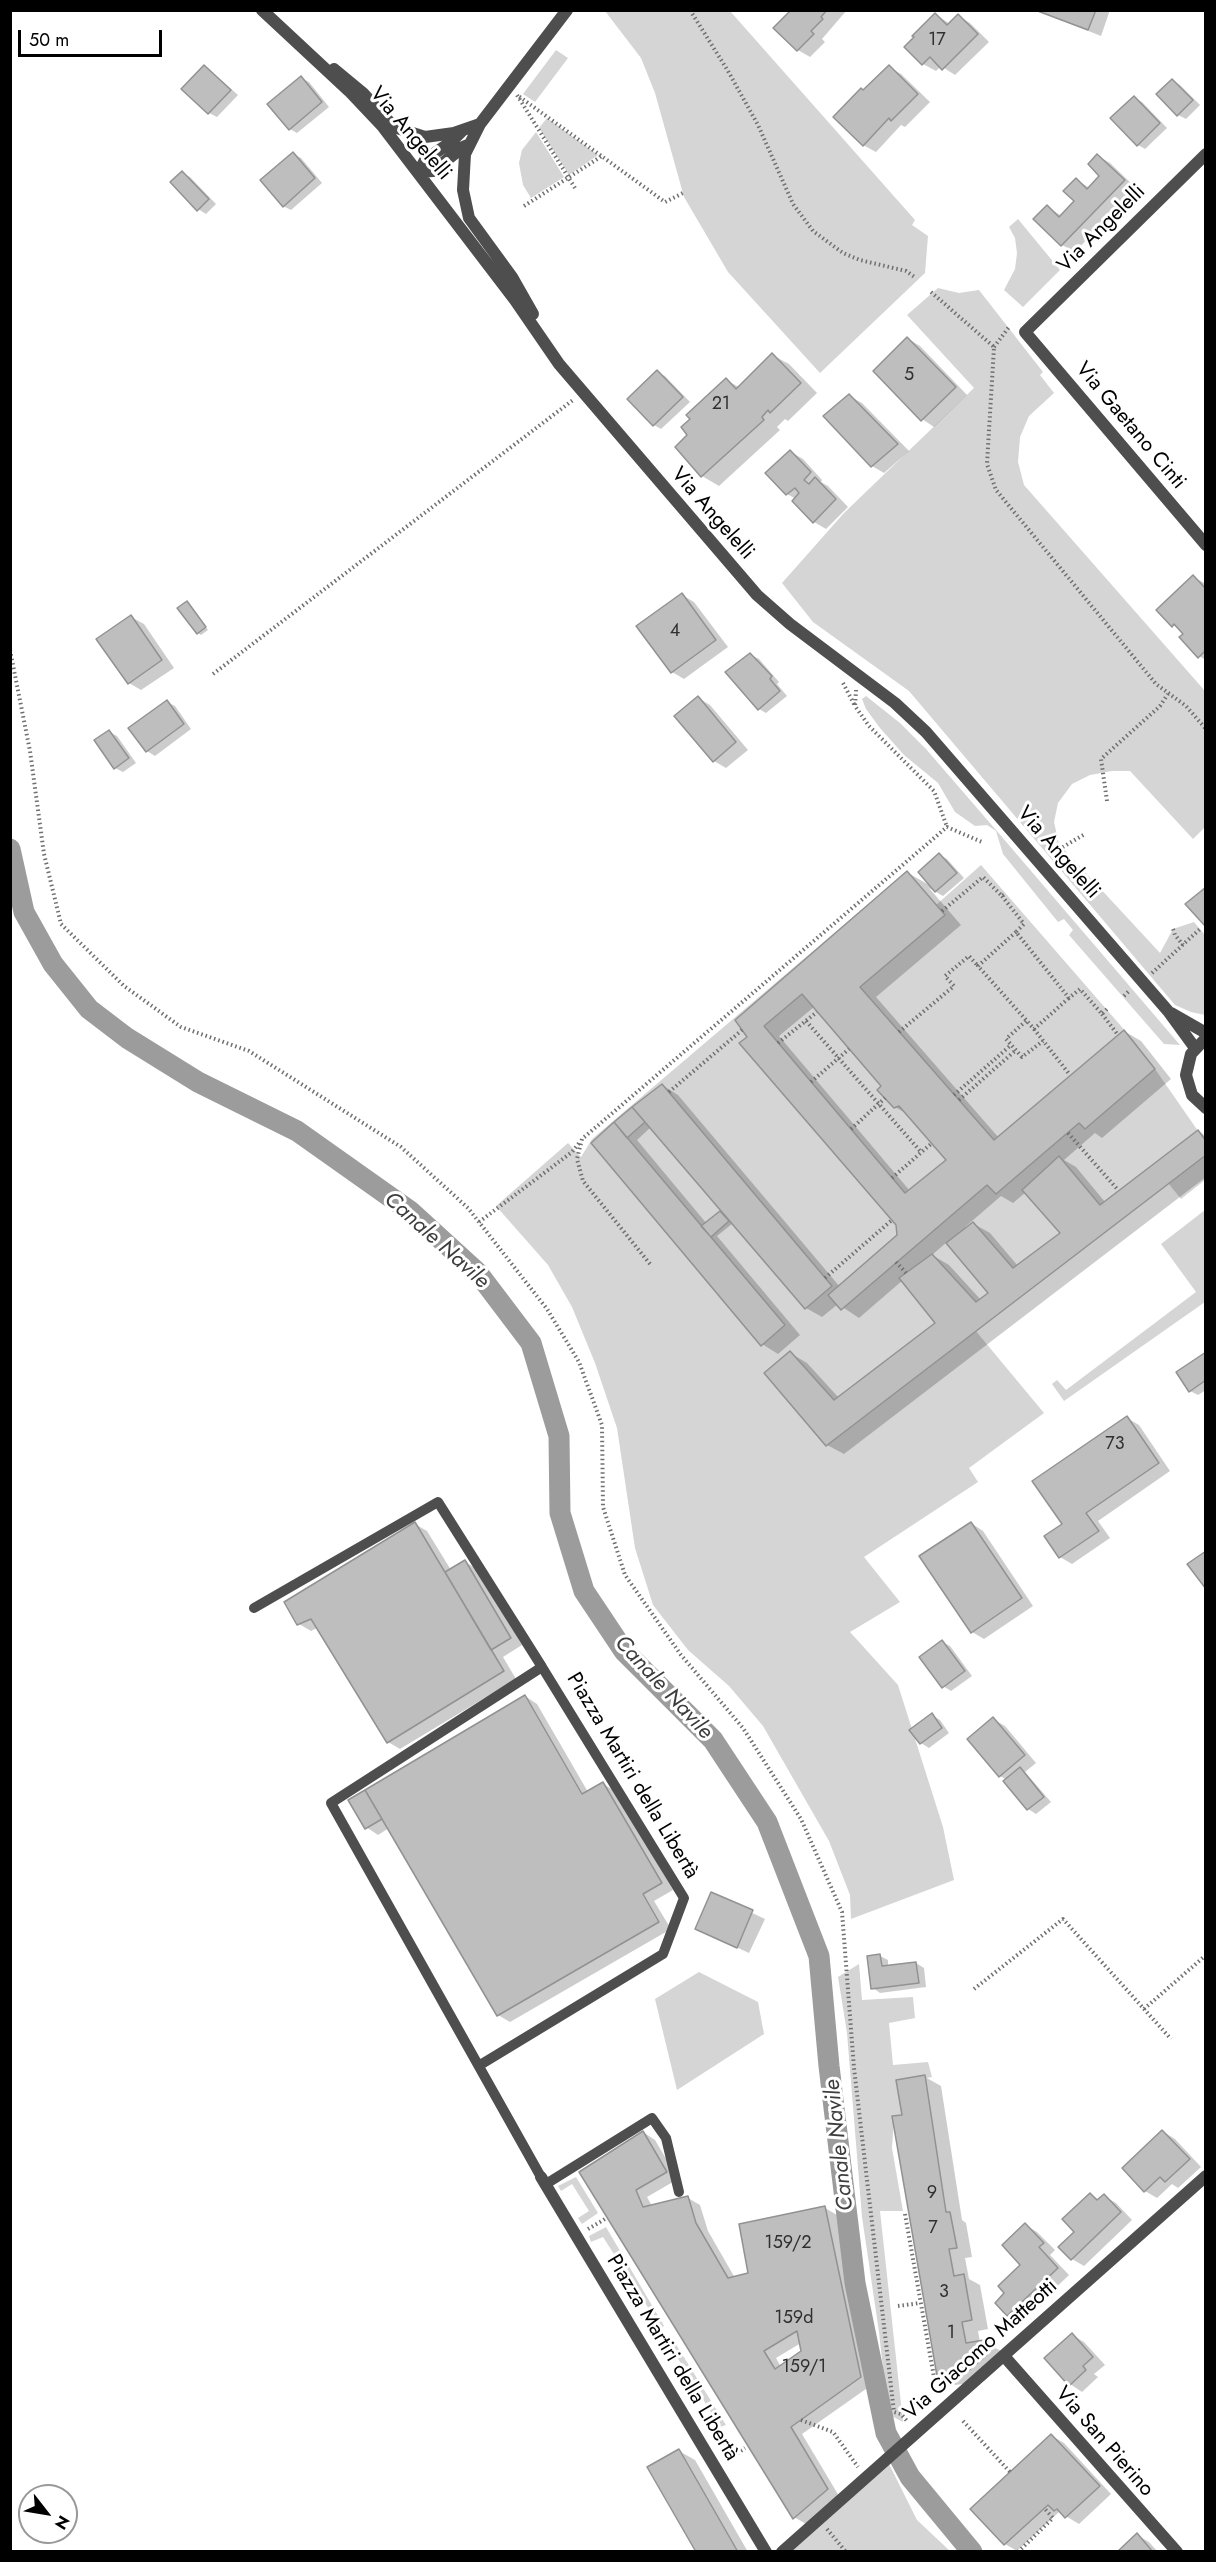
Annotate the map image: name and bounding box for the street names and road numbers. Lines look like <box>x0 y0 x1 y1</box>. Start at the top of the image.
street label: Via Angelelli <box>364 82 456 186</box>
street label: Via Angelelli <box>1053 180 1151 278</box>
street label: Via Gaetano Cinti <box>1069 357 1191 495</box>
street label: Via Angelelli <box>665 463 759 565</box>
street label: Via Angelelli <box>1011 802 1105 904</box>
street label: Piazza Martiri della Libertà <box>560 1668 704 1884</box>
street label: Piazza Martiri della Libertà <box>600 2250 744 2466</box>
street label: Via Giacomo Matteotti <box>899 2274 1063 2426</box>
street label: Via San Pierino <box>1049 2382 1159 2502</box>

